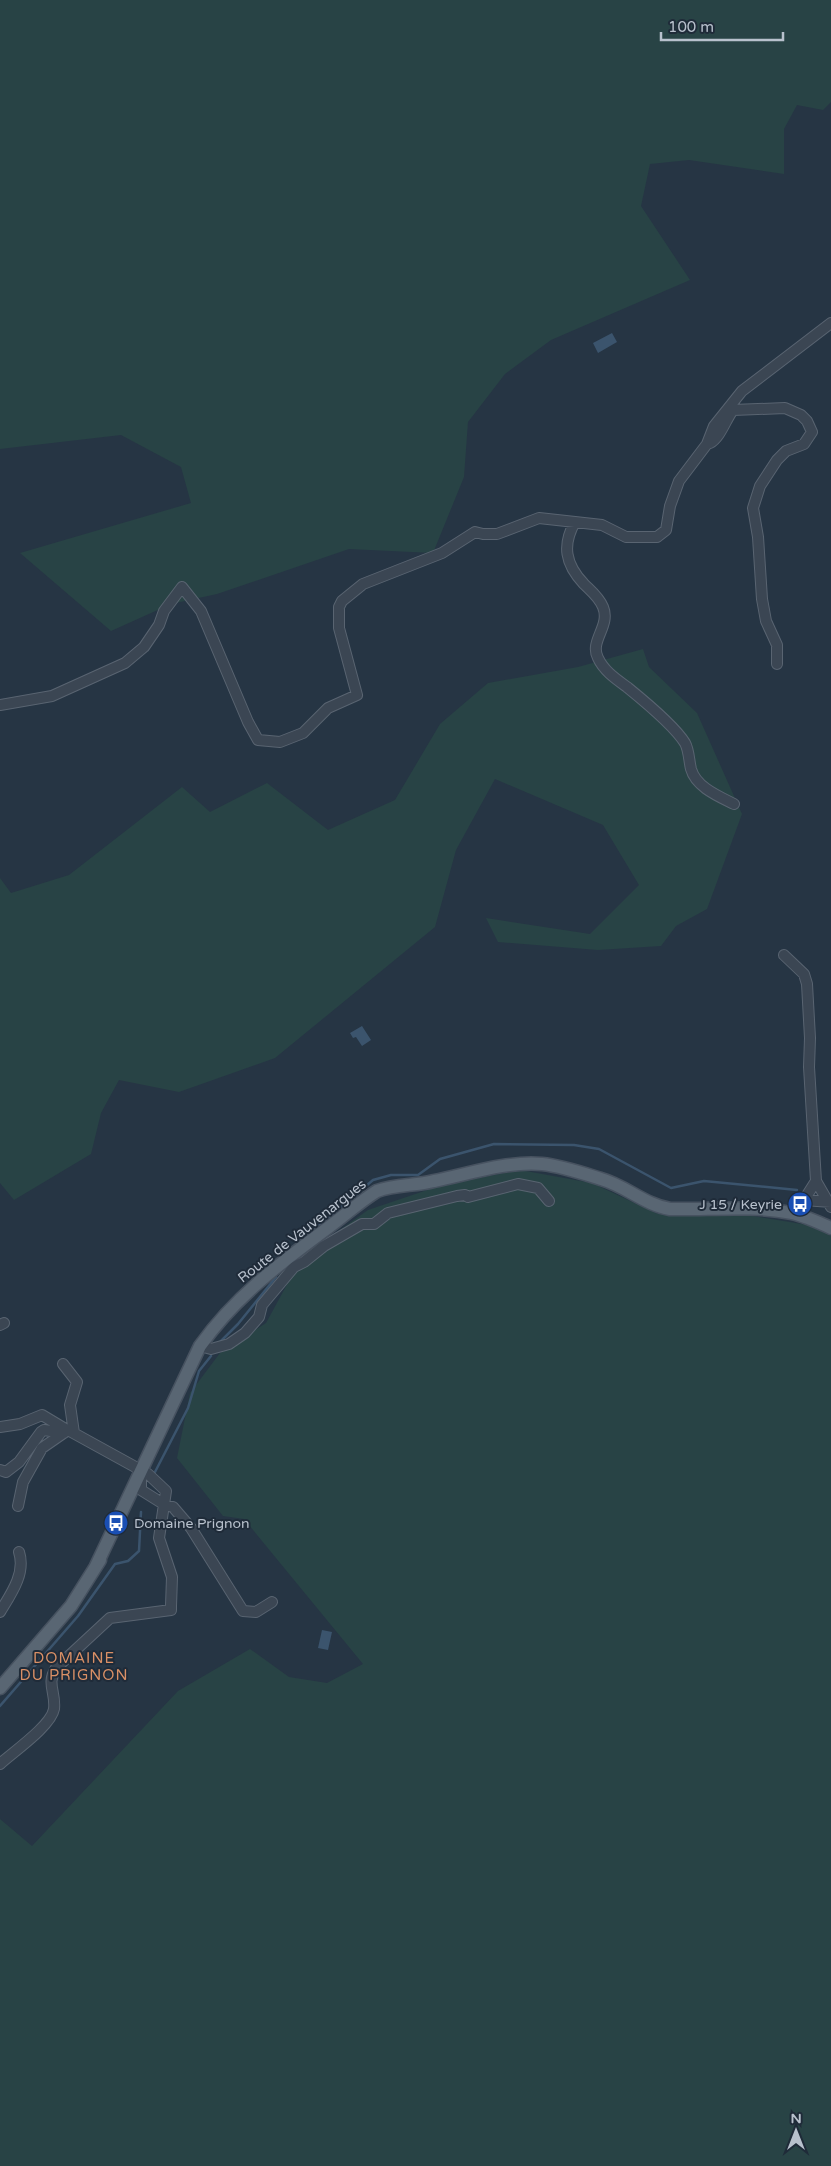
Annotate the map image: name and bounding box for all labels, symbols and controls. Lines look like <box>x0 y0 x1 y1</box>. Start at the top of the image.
scale bar <box>661 10 784 42</box>
text: 100 m <box>668 18 714 36</box>
street label: Route de Vauvenargues <box>234 1175 370 1286</box>
bus stop icon: J 15 / Keyrie <box>787 1191 813 1217</box>
place label: J 15 / Keyrie <box>699 1196 782 1213</box>
bus stop icon: Domaine Prignon <box>103 1510 129 1536</box>
place label: Domaine Prignon <box>134 1515 250 1532</box>
district label: DOMAINE DU PRIGNON <box>19 1649 129 1684</box>
north arrow <box>771 2106 821 2156</box>
text: N <box>790 2110 802 2127</box>

